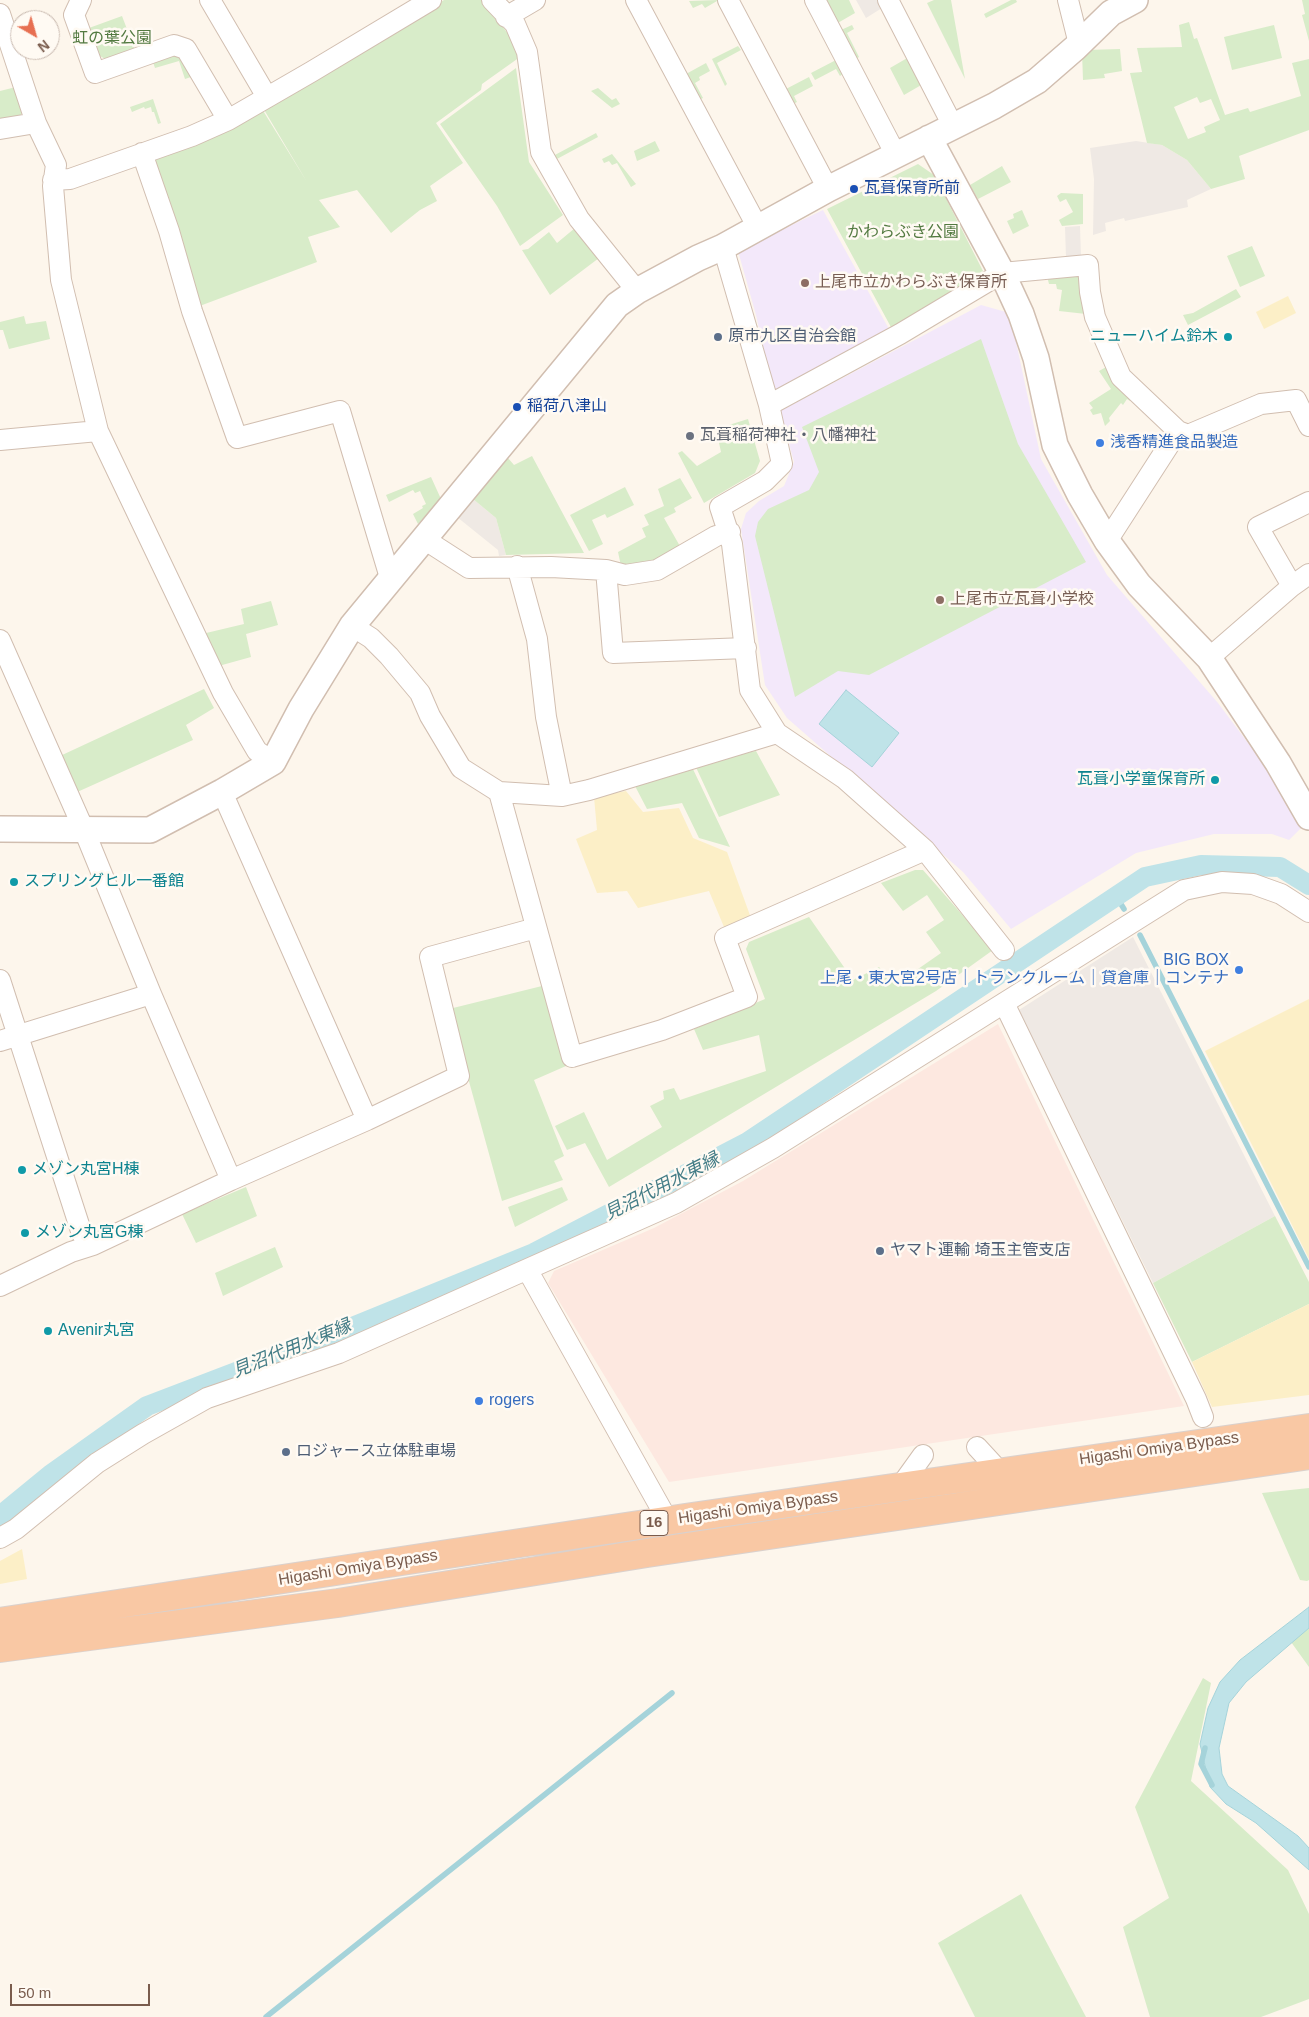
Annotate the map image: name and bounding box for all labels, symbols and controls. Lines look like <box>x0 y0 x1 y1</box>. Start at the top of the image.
north arrow <box>10 10 60 60</box>
park label: 虹の葉公園 <box>72 29 152 49</box>
text: N <box>35 37 53 55</box>
place label: 瓦葺保育所前 <box>864 179 960 199</box>
marker: 瓦葺保育所前 <box>848 183 860 195</box>
park label: かわらぶき公園 <box>847 223 959 243</box>
place label: 上尾市立かわらぶき保育所 <box>815 273 1007 293</box>
marker: 上尾市立かわらぶき保育所 <box>799 277 811 289</box>
place label: 原市九区自治会館 <box>728 327 856 347</box>
place label: ニューハイム鈴木 <box>1090 327 1218 347</box>
marker: 原市九区自治会館 <box>712 331 724 343</box>
marker: ニューハイム鈴木 <box>1222 331 1234 343</box>
place label: 稲荷八津山 <box>527 397 607 417</box>
marker: 稲荷八津山 <box>511 401 523 413</box>
place label: 瓦葺稲荷神社・八幡神社 <box>700 426 876 446</box>
marker: 瓦葺稲荷神社・八幡神社 <box>684 430 696 442</box>
place label: 浅香精進食品製造 <box>1110 433 1238 453</box>
marker: 浅香精進食品製造 <box>1094 437 1106 449</box>
place label: 上尾市立瓦葺小学校 <box>950 590 1094 610</box>
marker: 上尾市立瓦葺小学校 <box>934 594 946 606</box>
place label: 瓦葺小学童保育所 <box>1077 770 1205 790</box>
marker: 瓦葺小学童保育所 <box>1209 774 1221 786</box>
place label: スプリングヒル一番館 <box>24 872 184 892</box>
marker: スプリングヒル一番館 <box>8 876 20 888</box>
place label: BIG BOX 上尾・東大宮2号店｜トランクルーム｜貸倉庫｜コンテナ <box>820 951 1229 989</box>
marker: BIG BOX 上尾・東大宮2号店｜トランクルーム｜貸倉庫｜コンテナ <box>1233 964 1245 976</box>
water label: 見沼代用水東縁 <box>601 1149 723 1225</box>
place label: メゾン丸宮H棟 <box>32 1160 140 1180</box>
marker: メゾン丸宮H棟 <box>16 1164 28 1176</box>
place label: メゾン丸宮G棟 <box>35 1223 143 1243</box>
marker: メゾン丸宮G棟 <box>19 1227 31 1239</box>
place label: ヤマト運輸 埼玉主管支店 <box>890 1241 1070 1261</box>
marker: ヤマト運輸 埼玉主管支店 <box>874 1245 886 1257</box>
water label: 見沼代用水東縁 <box>230 1315 354 1383</box>
place label: Avenir丸宮 <box>58 1321 135 1341</box>
marker: Avenir丸宮 <box>42 1325 54 1337</box>
place label: rogers <box>489 1391 534 1411</box>
marker: rogers <box>473 1395 485 1407</box>
street label: Higashi Omiya Bypass <box>1078 1428 1240 1470</box>
place label: ロジャース立体駐車場 <box>296 1442 456 1462</box>
marker: ロジャース立体駐車場 <box>280 1446 292 1458</box>
street label: Higashi Omiya Bypass <box>677 1487 839 1529</box>
road number: 16 <box>640 1510 668 1536</box>
street label: Higashi Omiya Bypass <box>277 1546 439 1590</box>
scale bar <box>12 1974 152 2006</box>
text: 50 m <box>18 1984 51 2001</box>

